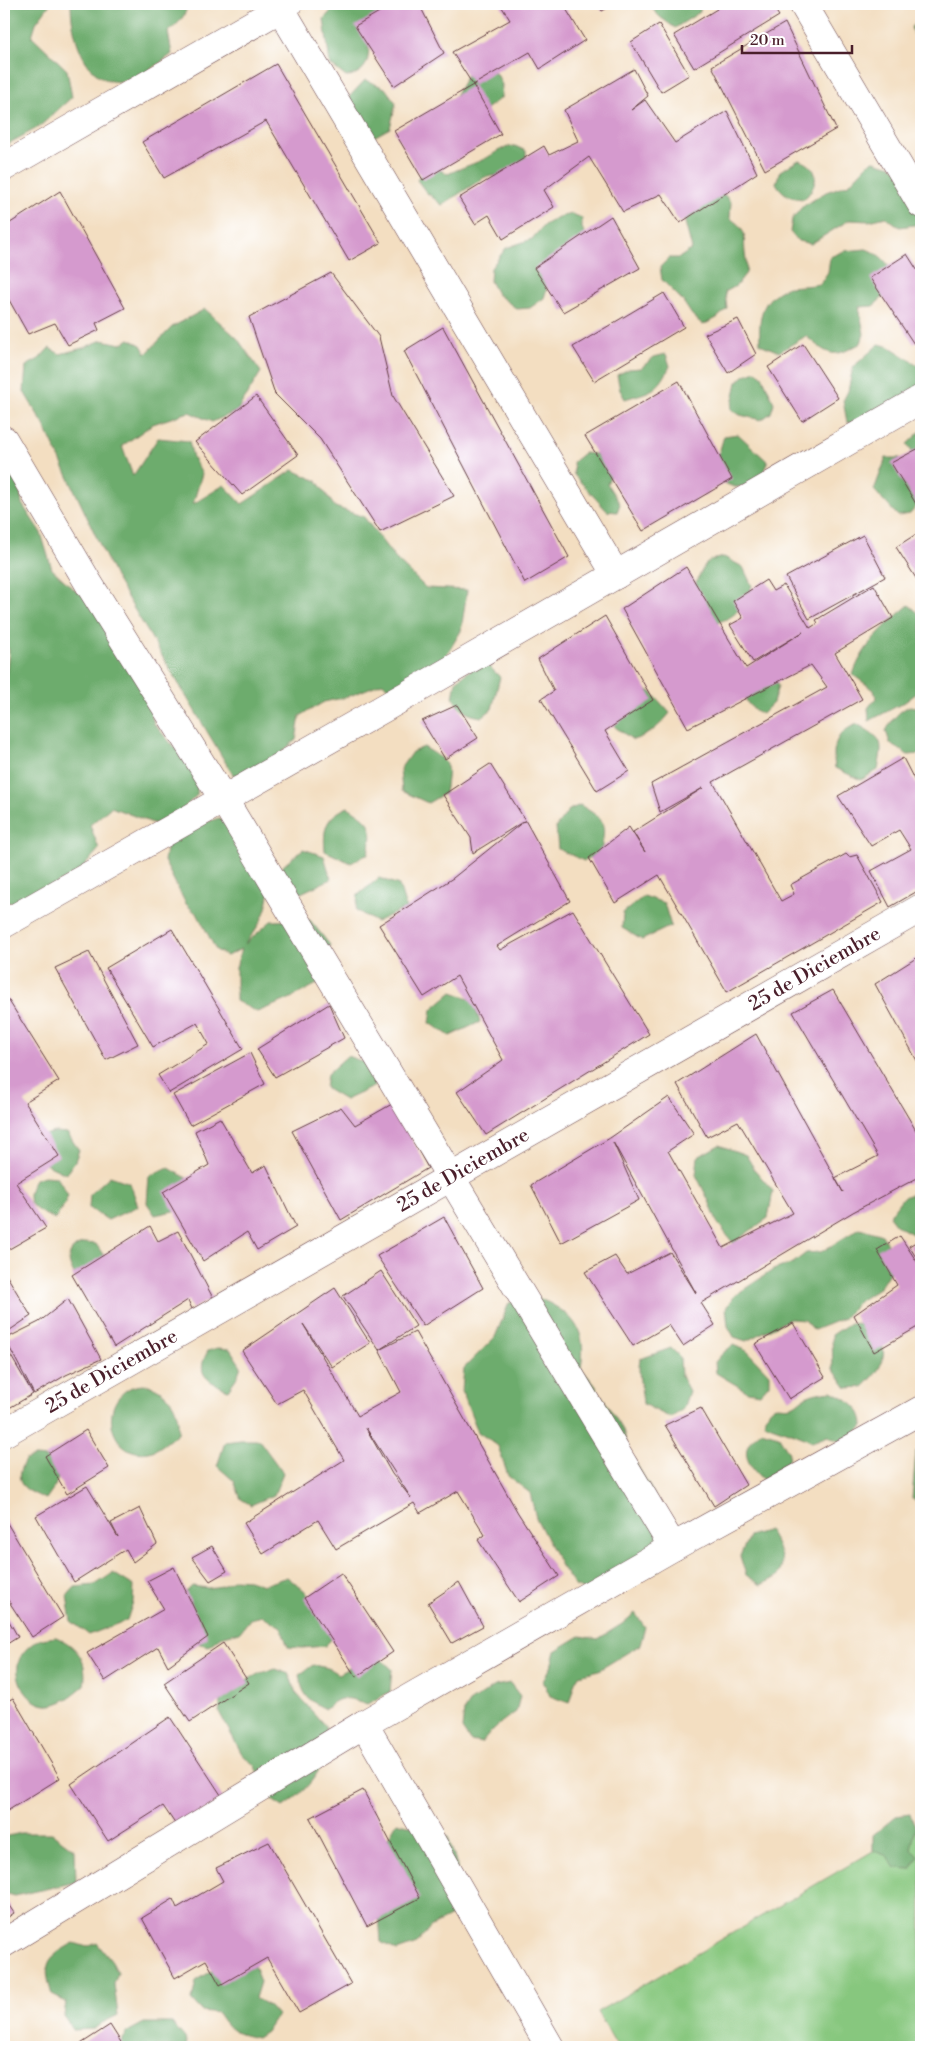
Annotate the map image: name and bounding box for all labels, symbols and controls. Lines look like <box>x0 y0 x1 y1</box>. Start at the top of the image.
scale bar <box>742 22 852 54</box>
text: 20 m <box>750 31 785 50</box>
street label: 25 de Diciembre <box>744 921 885 1017</box>
street label: 25 de Diciembre <box>392 1122 534 1218</box>
street label: 25 de Diciembre <box>41 1324 182 1419</box>

